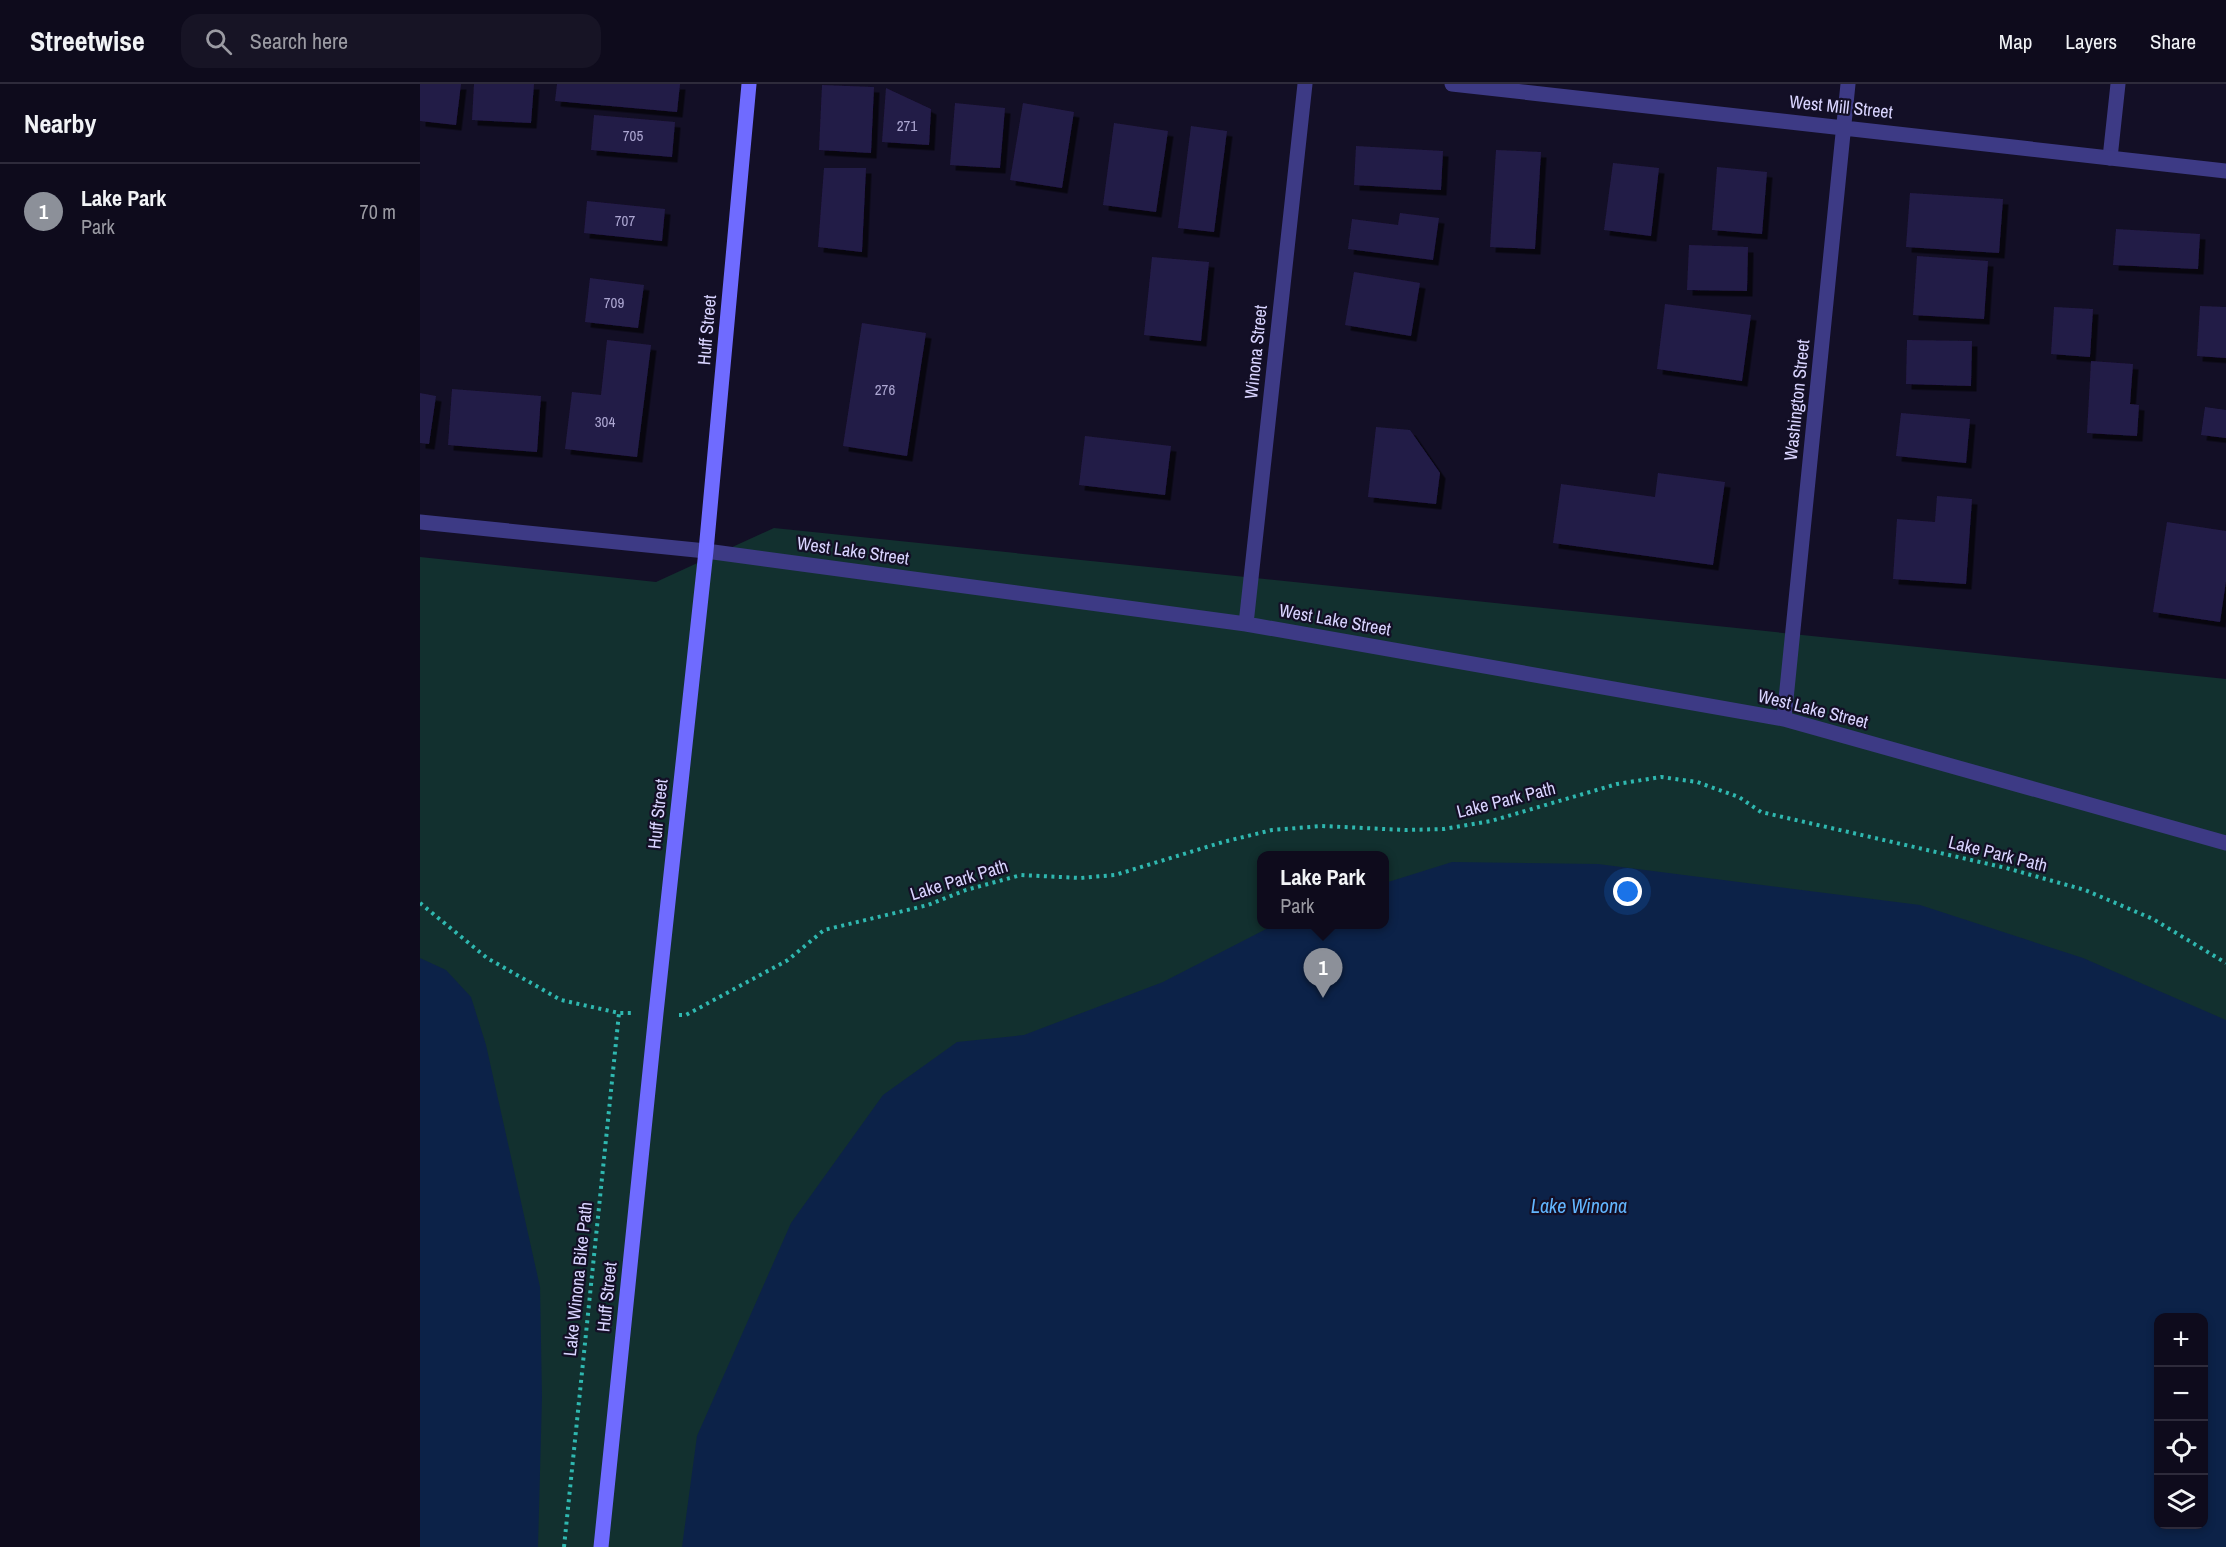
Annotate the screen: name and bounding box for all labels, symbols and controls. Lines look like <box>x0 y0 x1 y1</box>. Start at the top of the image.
search box <box>181 14 601 68</box>
text: Streetwise <box>30 22 145 60</box>
icon: search <box>202 25 235 58</box>
text: Search here <box>250 26 348 56</box>
text: Map <box>1999 27 2032 56</box>
text: Layers <box>2065 27 2117 56</box>
text: Share <box>2150 27 2196 56</box>
street label: West Mill Street <box>1788 89 1894 124</box>
text: Nearby <box>24 106 96 141</box>
house number: 271 <box>897 115 917 136</box>
house number: 705 <box>623 125 643 146</box>
text: Lake Park <box>81 183 166 213</box>
text: 1 <box>39 198 48 225</box>
text: 70 m <box>360 198 396 225</box>
house number: 707 <box>615 210 635 231</box>
text: Park <box>81 213 115 240</box>
house number: 709 <box>604 292 624 313</box>
street label: Huff Street <box>691 294 722 366</box>
street label: Winona Street <box>1238 304 1273 400</box>
street label: Washington Street <box>1778 338 1815 462</box>
house number: 276 <box>875 379 895 400</box>
house number: 304 <box>595 411 615 432</box>
street label: West Lake Street <box>795 530 911 571</box>
street label: West Lake Street <box>1277 597 1393 642</box>
street label: West Lake Street <box>1755 683 1871 734</box>
street label: Lake Park Path <box>1454 775 1558 824</box>
street label: Huff Street <box>641 778 674 850</box>
street label: Lake Park Path <box>1946 829 2050 878</box>
popup <box>1257 851 1389 929</box>
street label: Lake Park Path <box>907 853 1011 906</box>
text: Lake Park <box>1280 862 1366 892</box>
your location <box>1613 877 1642 906</box>
text: Park <box>1280 892 1314 919</box>
pin: 1 <box>1304 948 1342 998</box>
water label: Lake Winona <box>1531 1192 1627 1219</box>
street label: Lake Winona Bike Path <box>557 1201 598 1357</box>
street label: Huff Street <box>590 1261 623 1333</box>
map controls <box>2154 1313 2208 1529</box>
button: + <box>2154 1313 2208 1367</box>
button: − <box>2154 1367 2208 1421</box>
button: locate <box>2154 1421 2208 1475</box>
button: layers <box>2154 1475 2208 1529</box>

